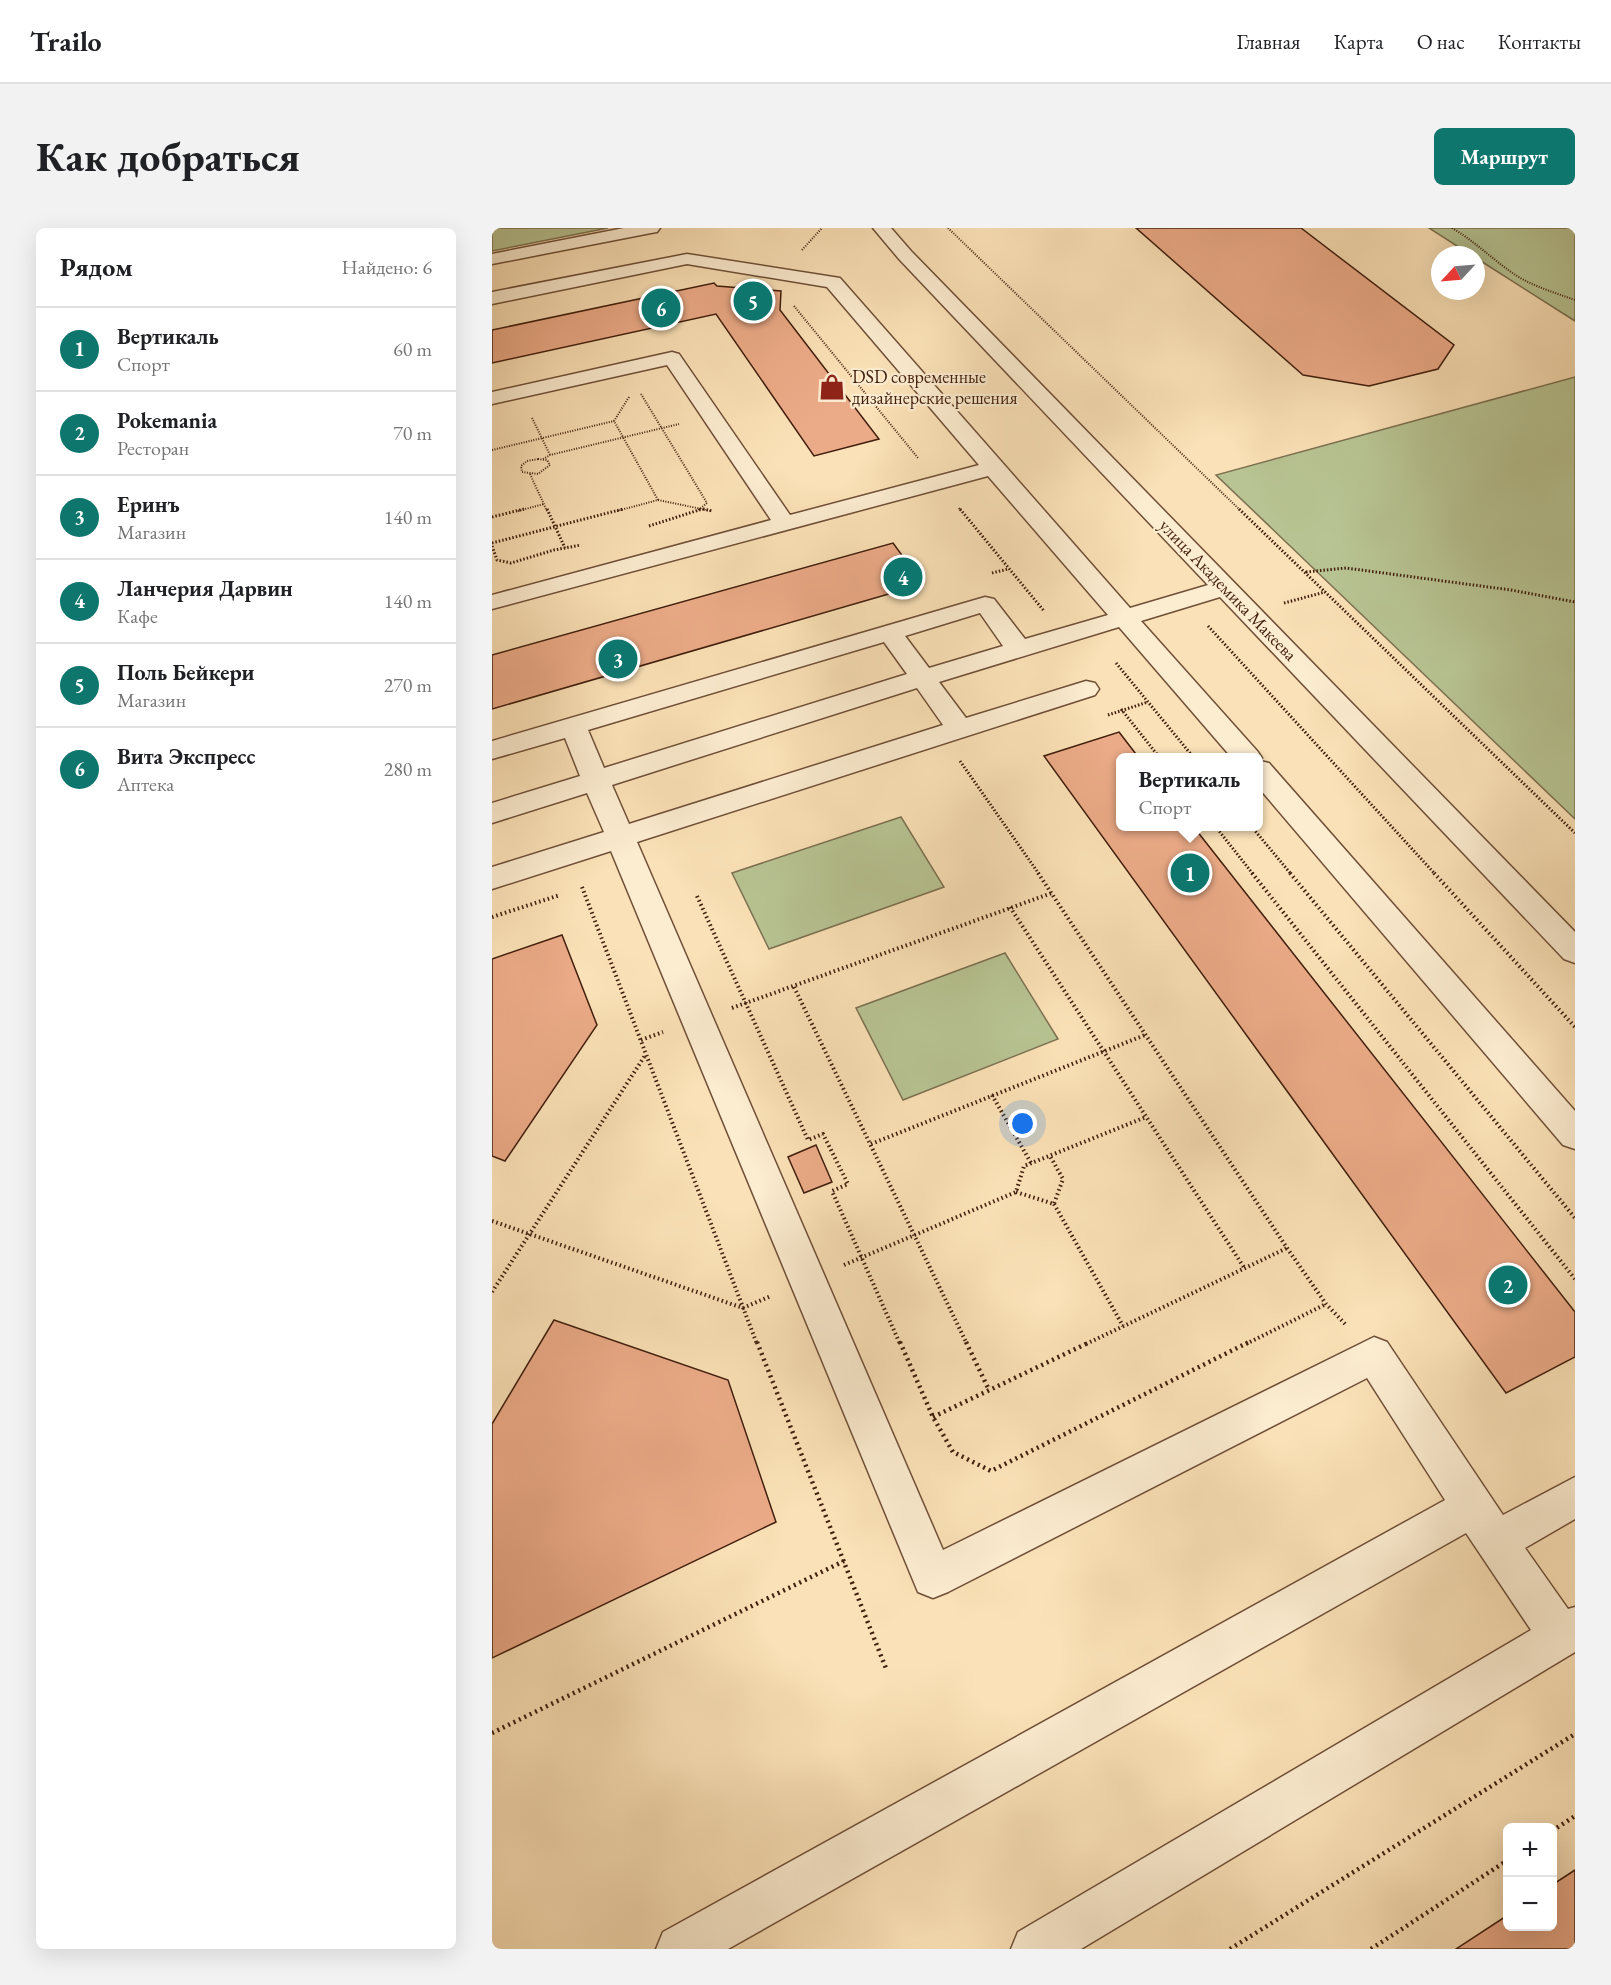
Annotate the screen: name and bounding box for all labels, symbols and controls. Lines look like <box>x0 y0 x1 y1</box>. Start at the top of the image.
text: Trailo <box>30 23 102 59</box>
text: Главная <box>1236 28 1300 55</box>
text: Карта <box>1333 28 1384 55</box>
text: О нас <box>1417 28 1465 55</box>
text: Контакты <box>1498 28 1581 55</box>
button: Маршрут <box>1434 128 1575 185</box>
text: Как добраться <box>36 129 300 184</box>
north arrow <box>1431 246 1485 300</box>
text: Рядом <box>60 250 133 284</box>
text: Найдено: 6 <box>341 254 432 280</box>
pin: 5 <box>734 278 772 324</box>
pin: 6 <box>642 286 680 331</box>
text: Вертикаль <box>117 322 219 351</box>
text: 1 <box>74 336 85 362</box>
text: 60 m <box>393 336 432 362</box>
text: Спорт <box>117 351 170 377</box>
place label: DSD современные дизайнерские решения <box>852 365 1018 409</box>
shop icon: DSD современные дизайнерские решения <box>817 372 847 402</box>
text: Pokemania <box>117 406 217 435</box>
text: 2 <box>74 420 85 446</box>
text: 70 m <box>393 420 432 446</box>
text: Ресторан <box>117 435 189 461</box>
text: Еринъ <box>117 490 180 519</box>
text: 3 <box>74 504 85 530</box>
text: 140 m <box>384 504 432 530</box>
street label: улица Академика Макеева <box>1155 514 1303 666</box>
text: Магазин <box>117 519 186 545</box>
pin: 4 <box>884 554 922 600</box>
text: Ланчерия Дарвин <box>117 574 293 603</box>
text: 4 <box>74 588 85 614</box>
text: 140 m <box>384 588 432 614</box>
text: Кафе <box>117 603 158 629</box>
pin: 3 <box>598 636 638 682</box>
text: Поль Бейкери <box>117 658 254 687</box>
text: 5 <box>74 672 85 698</box>
text: 270 m <box>384 672 432 698</box>
text: Магазин <box>117 687 186 713</box>
text: Вита Экспресс <box>117 742 256 771</box>
popup <box>1116 753 1263 831</box>
text: 6 <box>74 756 85 782</box>
text: 280 m <box>384 756 432 782</box>
text: Вертикаль <box>1139 765 1240 794</box>
text: Аптека <box>117 771 174 797</box>
text: Спорт <box>1139 794 1191 820</box>
pin: 1 <box>1170 850 1210 896</box>
your location <box>1008 1109 1037 1138</box>
pin: 2 <box>1488 1262 1528 1308</box>
map controls <box>1503 1823 1557 1931</box>
button: + <box>1503 1823 1557 1877</box>
button: − <box>1503 1877 1557 1931</box>

